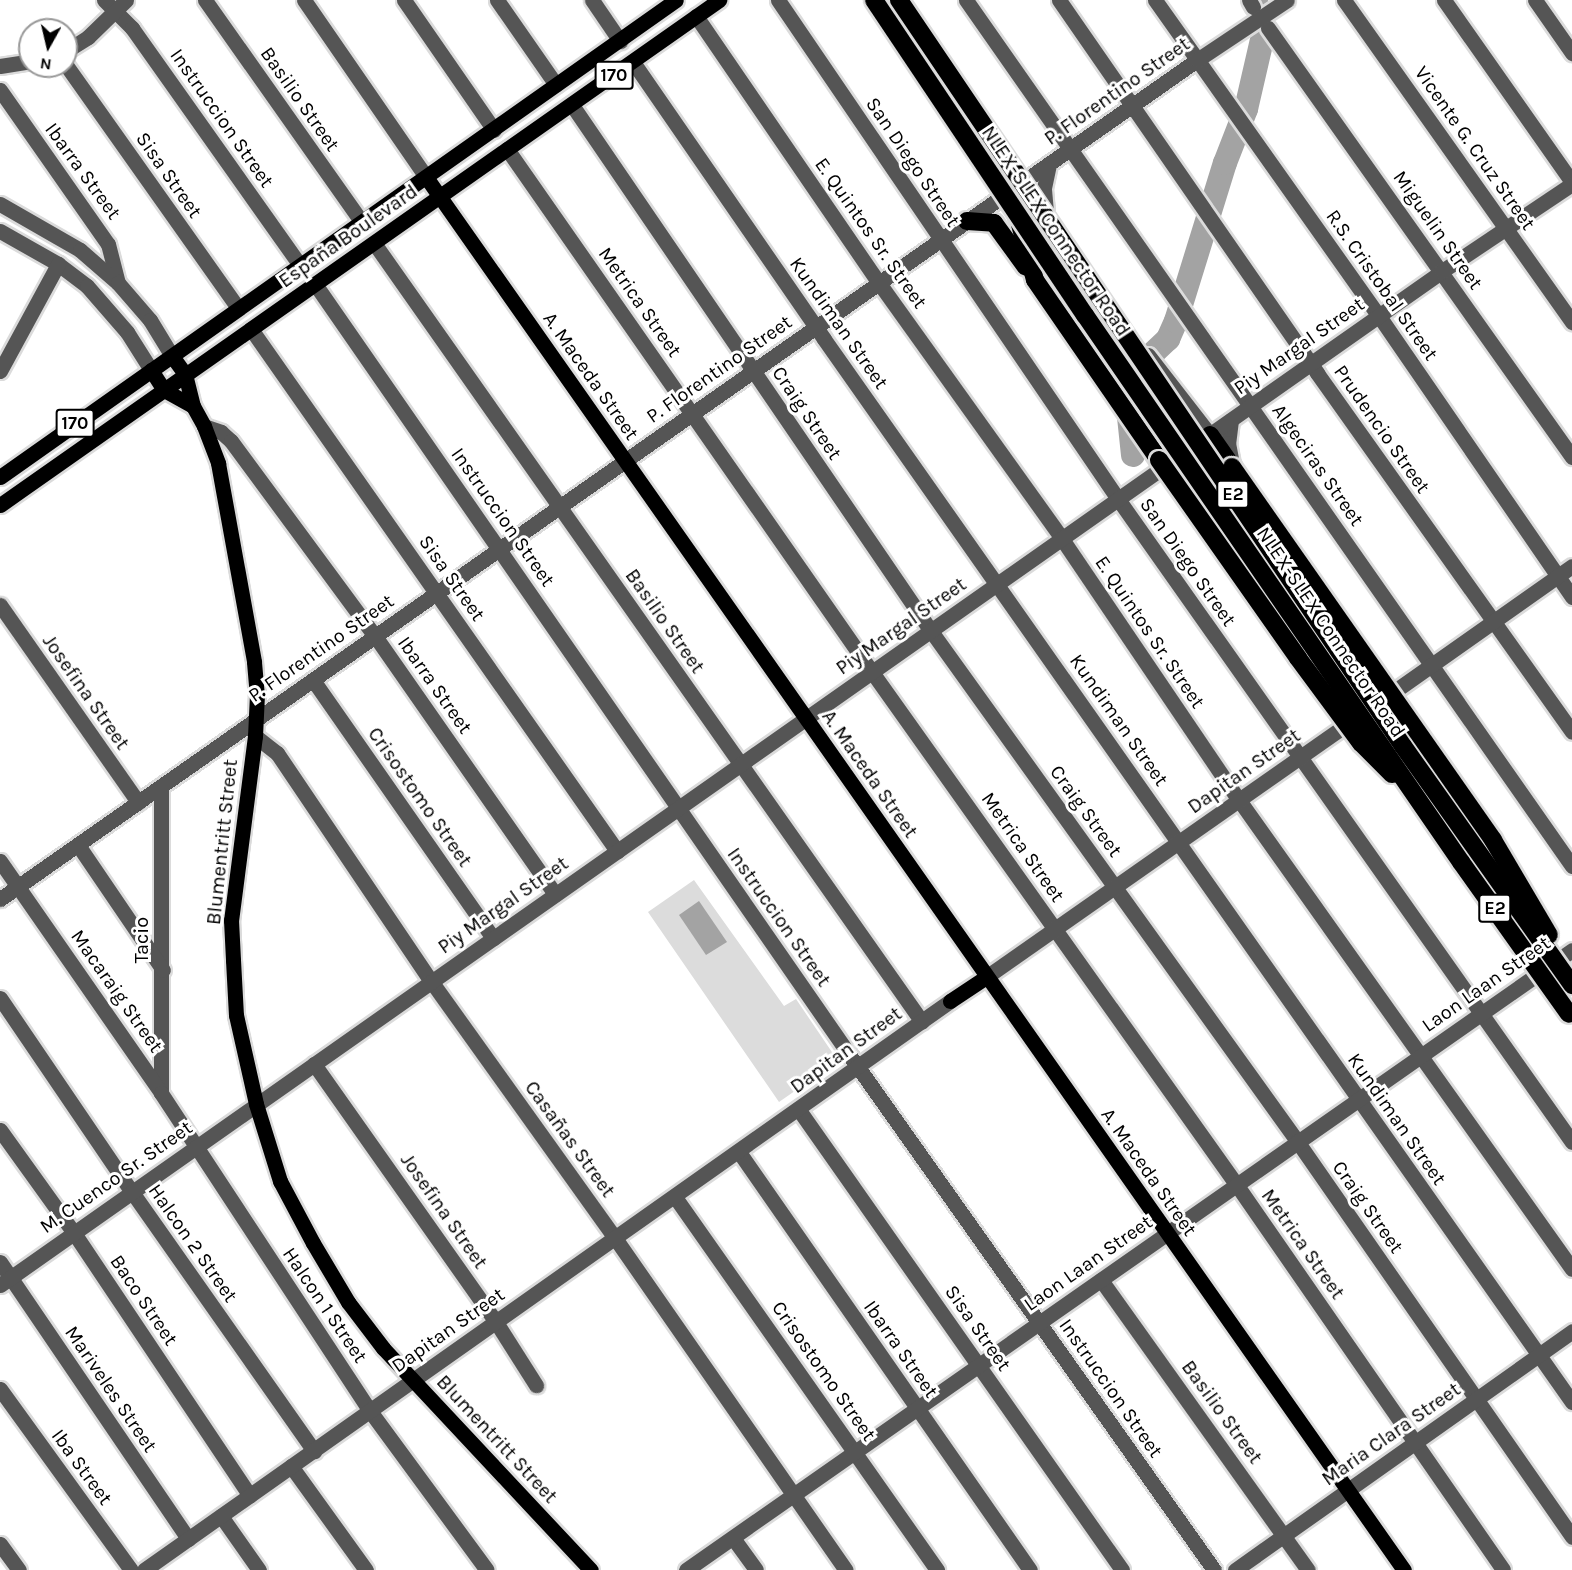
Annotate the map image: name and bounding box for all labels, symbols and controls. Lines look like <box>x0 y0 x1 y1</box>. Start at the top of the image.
north arrow <box>18 18 78 78</box>
street label: P. Florentino Street <box>1040 32 1194 150</box>
street label: Basilio Street <box>255 42 345 156</box>
street label: Instruccion Street <box>165 44 279 192</box>
text: N <box>39 54 53 75</box>
road number: 170 <box>594 60 634 90</box>
street label: Vicente G. Cruz Street <box>1409 62 1541 234</box>
street label: San Diego Street <box>861 93 965 231</box>
street label: Ibarra Street <box>40 118 126 224</box>
street label: NLEX-SLEX Connector Road <box>977 121 1135 341</box>
street label: Sisa Street <box>131 127 207 223</box>
street label: E. Quintos Sr. Street <box>810 153 932 313</box>
street label: Miguelin Street <box>1388 166 1488 294</box>
street label: España Boulevard <box>274 179 422 293</box>
street label: R.S. Cristobal Street <box>1321 205 1443 365</box>
street label: Metrica Street <box>593 242 687 362</box>
street label: Kundiman Street <box>785 252 893 394</box>
street label: Piy Margal Street <box>1229 292 1369 400</box>
street label: A. Maceda Street <box>538 307 644 445</box>
street label: P. Florentino Street <box>642 310 796 428</box>
street label: Prudencio Street <box>1329 360 1435 498</box>
street label: Craig Street <box>767 362 847 464</box>
street label: Algeciras Street <box>1267 399 1369 531</box>
road number: 170 <box>56 408 94 438</box>
street label: Instruccion Street <box>446 443 560 591</box>
road number: E2 <box>1215 479 1251 509</box>
street label: San Diego Street <box>1135 493 1241 631</box>
street label: NLEX-SLEX Connector Road <box>1252 522 1410 742</box>
street label: Sisa Street <box>414 530 490 626</box>
street label: E. Quintos Sr. Street <box>1090 551 1210 713</box>
street label: Basilio Street <box>620 564 710 678</box>
street label: Piy Margal Street <box>831 572 971 680</box>
street label: P. Florentino Street <box>244 589 398 707</box>
street label: Josefina Street <box>37 630 135 754</box>
street label: Ibarra Street <box>393 632 477 738</box>
street label: Kundiman Street <box>1065 649 1173 791</box>
street label: A. Maceda Street <box>817 705 923 843</box>
street label: Crisostomo Street <box>363 722 477 872</box>
street label: Dapitan Street <box>1183 723 1305 819</box>
street label: Blumentritt Street <box>201 758 243 926</box>
street label: Craig Street <box>1045 761 1127 861</box>
street label: Metrica Street <box>976 787 1070 907</box>
street label: Instruccion Street <box>722 843 836 991</box>
street label: Piy Margal Street <box>433 851 573 959</box>
road number: E2 <box>1477 893 1513 923</box>
street label: Tacio <box>129 917 153 963</box>
street label: Macaraig Street <box>66 925 168 1057</box>
street label: Laon Laan Street <box>1417 931 1555 1037</box>
street label: Dapitan Street <box>786 1001 906 1099</box>
street label: Kundiman Street <box>1343 1048 1451 1190</box>
street label: Casañas Street <box>520 1076 620 1202</box>
street label: A. Maceda Street <box>1096 1103 1202 1241</box>
street label: M. Cuenco Sr. Street <box>35 1115 197 1239</box>
street label: Josefina Street <box>395 1149 493 1273</box>
street label: Craig Street <box>1327 1156 1409 1258</box>
street label: Halcon 2 Street <box>143 1179 243 1307</box>
street label: Metrica Street <box>1256 1184 1350 1304</box>
street label: Laon Laan Street <box>1019 1210 1157 1316</box>
street label: Halcon 1 Street <box>277 1243 373 1367</box>
street label: Baco Street <box>105 1250 183 1350</box>
street label: Sisa Street <box>940 1280 1016 1376</box>
street label: Dapitan Street <box>387 1282 509 1378</box>
street label: Crisostomo Street <box>767 1296 881 1446</box>
street label: Ibarra Street <box>859 1296 943 1402</box>
street label: Instruccion Street <box>1054 1314 1168 1462</box>
street label: Mariveles Street <box>60 1321 162 1457</box>
street label: Basilio Street <box>1176 1356 1268 1468</box>
street label: Blumentritt Street <box>431 1370 563 1508</box>
street label: Maria Clara Street <box>1317 1377 1465 1491</box>
street label: Iba Street <box>46 1424 118 1510</box>

